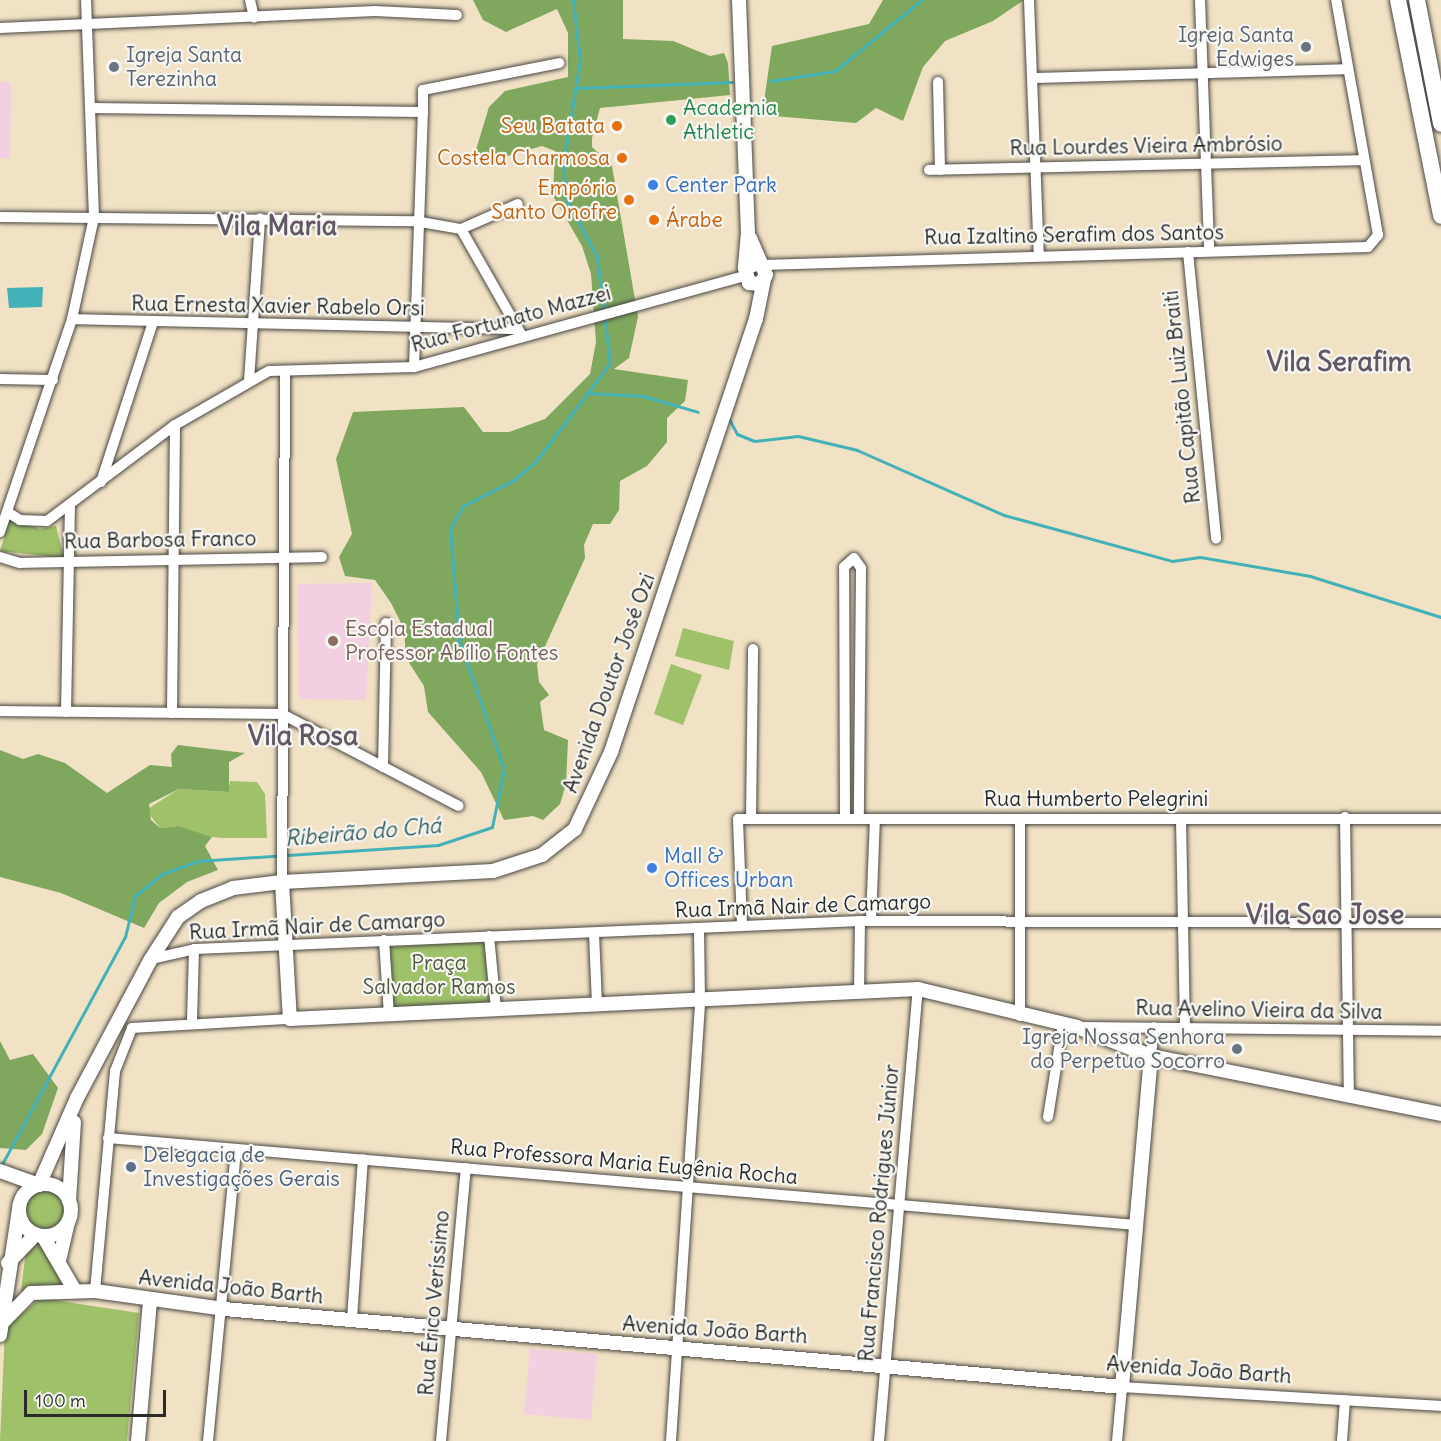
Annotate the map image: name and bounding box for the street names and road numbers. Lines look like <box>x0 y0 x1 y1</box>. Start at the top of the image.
street label: Rua Lourdes Vieira Ambrósio <box>1009 131 1283 161</box>
street label: Rua Izaltino Serafim dos Santos <box>924 220 1224 250</box>
street label: Rua Fortunato Mazzei <box>408 280 614 358</box>
street label: Rua Capitão Luiz Braiti <box>1158 289 1206 505</box>
street label: Rua Ernesta Xavier Rabelo Orsi <box>131 291 425 321</box>
street label: Rua Barbosa Franco <box>64 526 256 554</box>
street label: Avenida Doutor José Ozi <box>558 570 660 796</box>
street label: Rua Humberto Pelegrini <box>984 786 1208 812</box>
street label: Rua Irmã Nair de Camargo <box>674 889 932 923</box>
street label: Rua Irmã Nair de Camargo <box>188 907 446 945</box>
street label: Rua Avelino Vieira da Silva <box>1135 995 1383 1025</box>
street label: Rua Francisco Rodrigues Júnior <box>853 1063 905 1363</box>
street label: Rua Professora Maria Eugênia Rocha <box>449 1134 799 1190</box>
street label: Rua Érico Veríssimo <box>413 1209 455 1397</box>
street label: Avenida João Barth <box>137 1265 325 1309</box>
street label: Avenida João Barth <box>622 1311 808 1349</box>
street label: Avenida João Barth <box>1106 1351 1292 1389</box>

